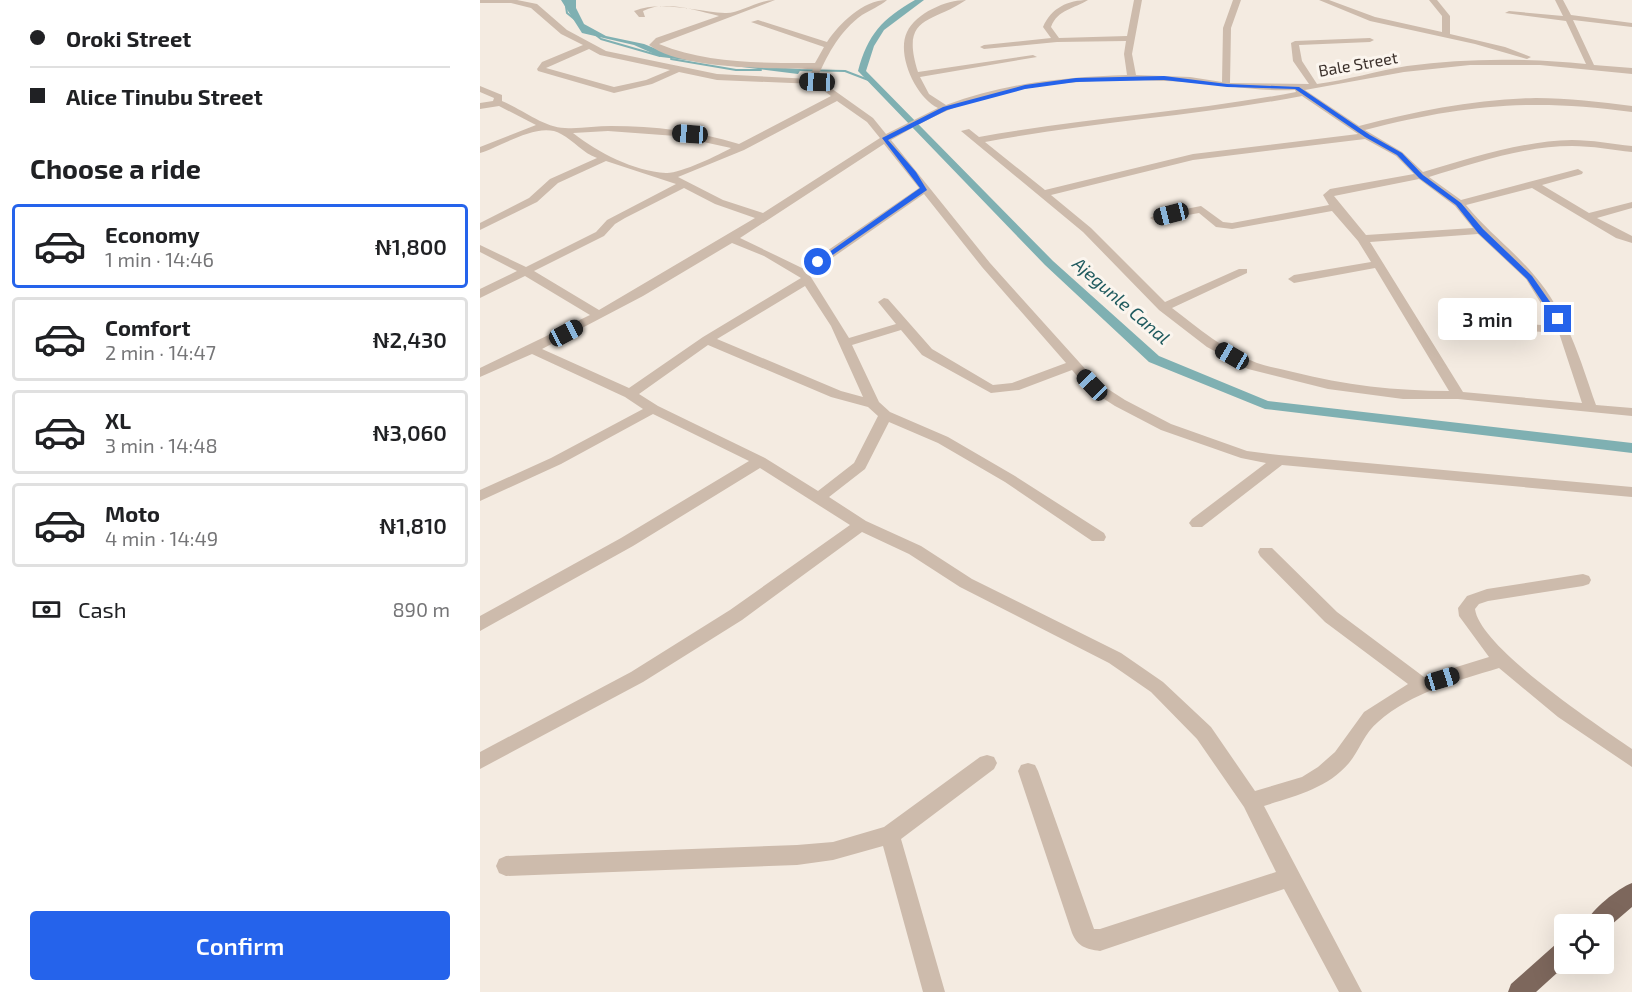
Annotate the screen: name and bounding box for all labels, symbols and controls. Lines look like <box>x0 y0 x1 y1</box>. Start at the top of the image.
text: Oroki Street <box>66 25 191 51</box>
street label: Bale Street <box>1317 47 1399 80</box>
car <box>799 72 835 92</box>
text: Alice Tinubu Street <box>66 83 263 109</box>
car <box>671 124 709 144</box>
text: Choose a ride <box>30 152 201 184</box>
car <box>1151 201 1191 227</box>
icon: car <box>33 219 87 273</box>
text: Economy <box>105 221 200 247</box>
text: ₦1,800 <box>375 233 447 259</box>
text: 1 min · 14:46 <box>105 247 214 271</box>
route start <box>804 248 831 275</box>
water label: Ajegunle Canal <box>1068 251 1175 348</box>
callout: 3 min <box>1438 298 1537 340</box>
route end <box>1544 305 1571 332</box>
text: 3 min <box>1462 307 1513 331</box>
icon: car <box>33 312 87 366</box>
text: Comfort <box>105 314 190 340</box>
car <box>546 317 586 349</box>
text: ₦2,430 <box>373 326 447 352</box>
car <box>1212 339 1252 373</box>
text: 2 min · 14:47 <box>105 340 216 364</box>
car <box>1073 366 1111 404</box>
icon: car <box>33 405 87 459</box>
text: XL <box>105 407 131 433</box>
text: ₦3,060 <box>372 419 447 445</box>
text: 3 min · 14:48 <box>105 433 218 457</box>
icon: car <box>33 498 87 552</box>
text: Moto <box>105 500 160 526</box>
text: ₦1,810 <box>379 512 447 538</box>
text: 4 min · 14:49 <box>105 526 218 550</box>
icon: cash <box>30 593 63 626</box>
text: Cash <box>78 596 127 622</box>
text: 890 m <box>392 597 450 621</box>
car <box>1422 665 1462 693</box>
button: Confirm <box>30 911 450 980</box>
map controls <box>1554 914 1614 974</box>
button: locate <box>1554 914 1614 974</box>

